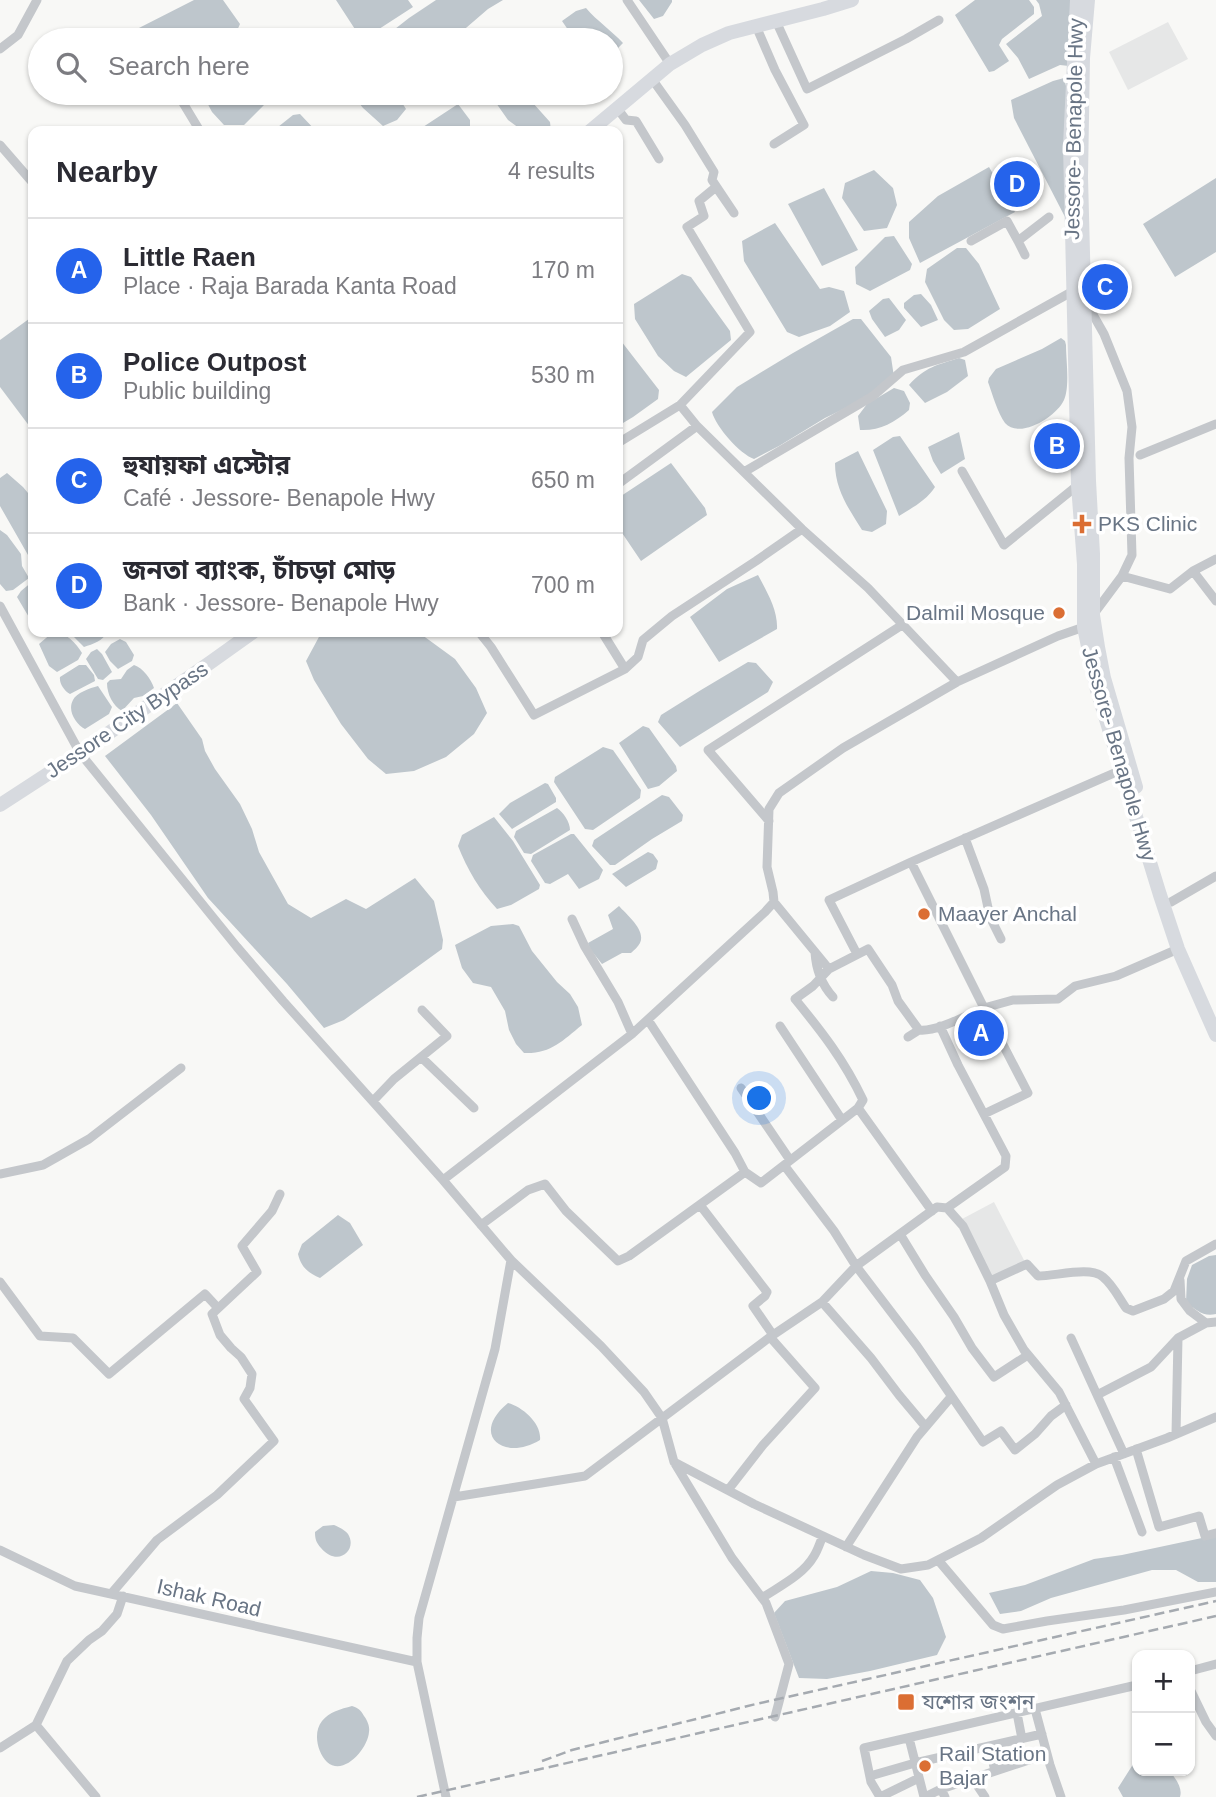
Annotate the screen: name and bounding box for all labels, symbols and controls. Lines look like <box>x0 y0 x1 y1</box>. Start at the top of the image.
street label: Jessore- Benapole Hwy <box>1060 17 1087 240</box>
search box <box>28 28 623 105</box>
icon: search <box>52 48 90 86</box>
text: Search here <box>108 51 250 81</box>
text: Nearby <box>56 155 158 188</box>
text: 4 results <box>508 158 595 184</box>
pin: D <box>994 158 1040 210</box>
text: Little Raen <box>123 242 256 272</box>
text: A <box>71 257 87 283</box>
text: 170 m <box>531 257 595 283</box>
pin: C <box>1082 261 1128 313</box>
text: Place · Raja Barada Kanta Road <box>123 273 457 299</box>
text: Police Outpost <box>123 347 306 377</box>
text: B <box>71 362 87 388</box>
text: 530 m <box>531 362 595 388</box>
text: Public building <box>123 378 271 404</box>
pin: B <box>1034 420 1080 472</box>
text: হুযায়ফা এস্টোর <box>123 450 290 480</box>
text: C <box>71 467 87 493</box>
text: 650 m <box>531 467 595 493</box>
text: Café · Jessore- Benapole Hwy <box>123 485 435 511</box>
place label: PKS Clinic <box>1098 512 1197 535</box>
marker: PKS Clinic <box>1072 514 1092 534</box>
text: জনতা ব্যাংক, চাঁচড়া মোড় <box>123 555 395 585</box>
text: D <box>71 572 87 598</box>
text: 700 m <box>531 572 595 598</box>
text: Bank · Jessore- Benapole Hwy <box>123 590 439 616</box>
place label: Dalmil Mosque <box>906 601 1045 624</box>
marker: Dalmil Mosque <box>1051 605 1067 621</box>
street label: Jessore- Benapole Hwy <box>1078 644 1161 864</box>
street label: Jessore City Bypass <box>41 657 212 782</box>
place label: Maayer Anchal <box>938 902 1077 925</box>
marker: Maayer Anchal <box>916 906 932 922</box>
pin: A <box>958 1007 1004 1059</box>
your location <box>742 1081 776 1115</box>
street label: Ishak Road <box>155 1574 263 1621</box>
map controls <box>1132 1650 1195 1776</box>
button: + <box>1132 1650 1195 1713</box>
place label: যশোর জংশন <box>921 1690 1035 1713</box>
marker: যশোর জংশন <box>896 1692 916 1712</box>
button: − <box>1132 1713 1195 1776</box>
place label: Rail Station Bajar <box>939 1742 1046 1789</box>
marker: Rail Station Bajar <box>917 1758 933 1774</box>

